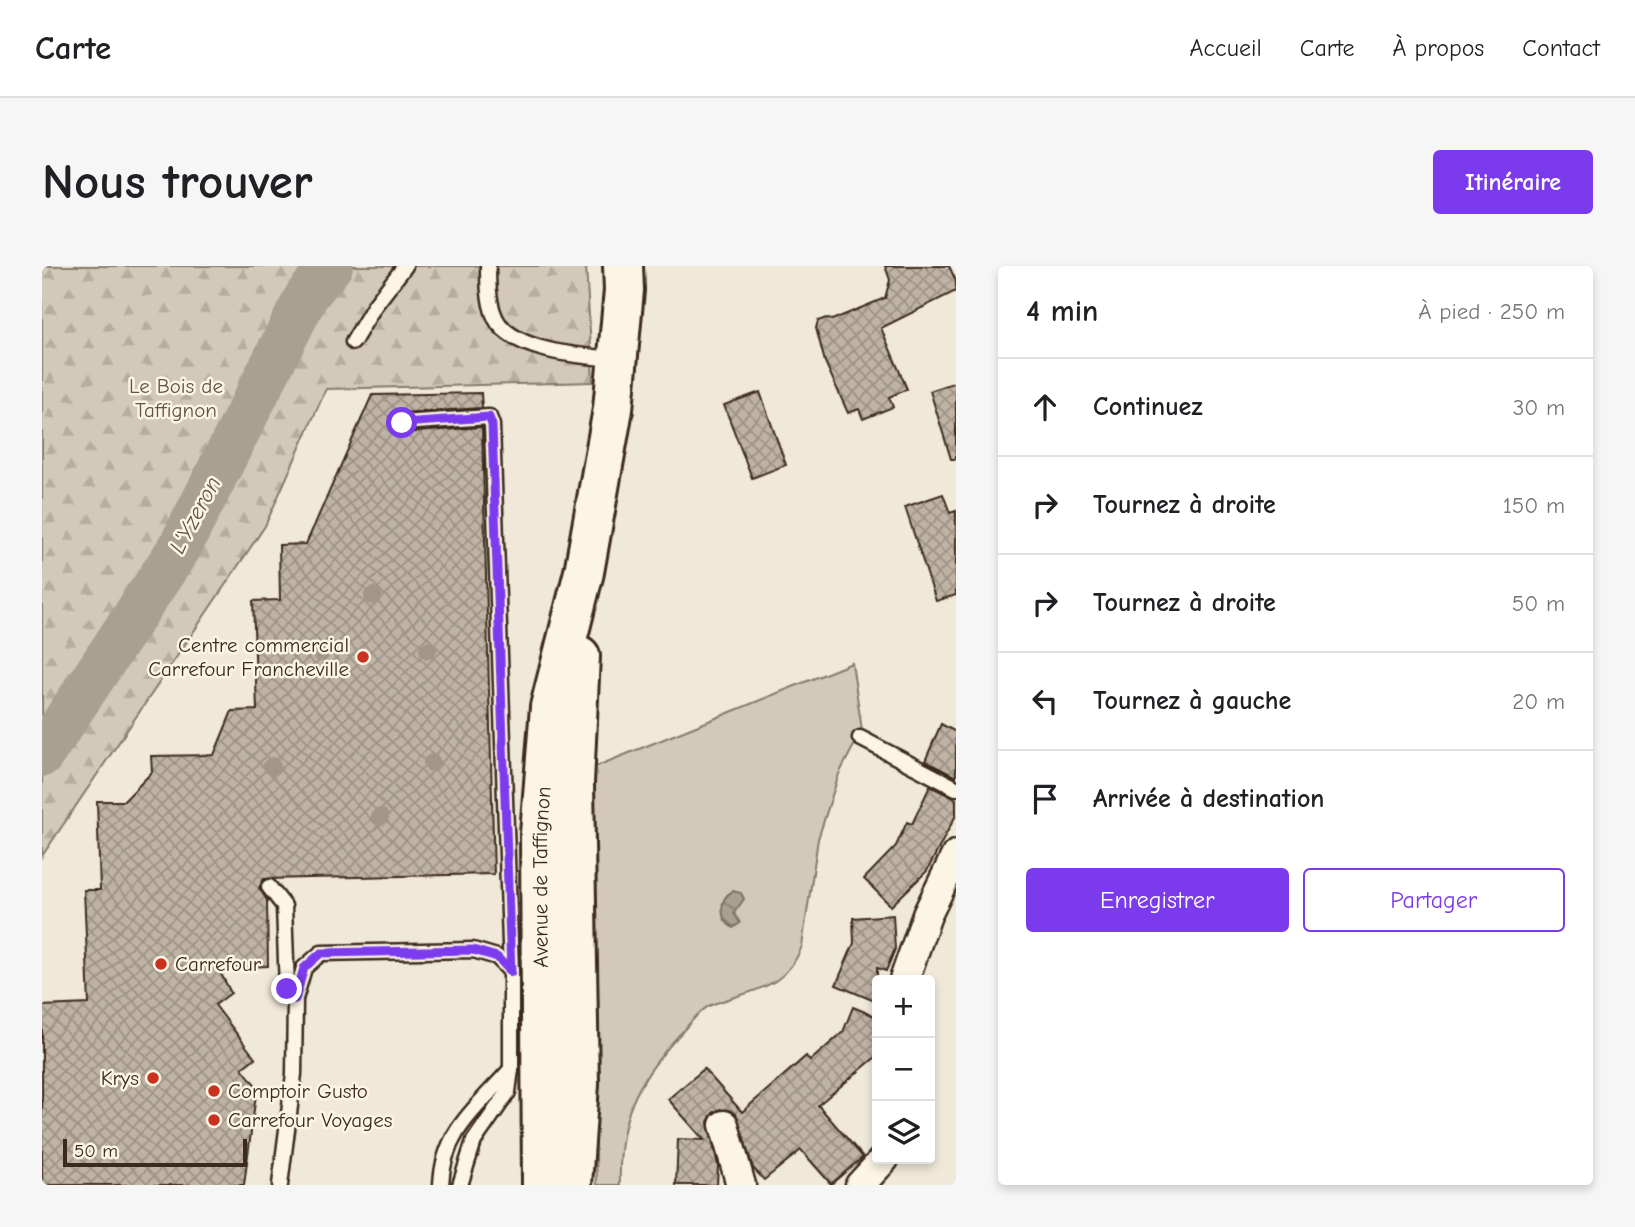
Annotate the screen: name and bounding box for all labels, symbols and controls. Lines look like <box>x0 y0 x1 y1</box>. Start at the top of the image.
text: Carte <box>35 29 111 67</box>
text: Accueil <box>1190 34 1262 62</box>
text: Carte <box>1300 34 1355 62</box>
text: À propos <box>1393 34 1484 62</box>
text: Contact <box>1522 34 1600 62</box>
button: Itinéraire <box>1433 150 1593 214</box>
text: Nous trouver <box>42 154 313 210</box>
text: 4 min <box>1026 294 1098 329</box>
text: À pied · 250 m <box>1418 298 1565 325</box>
park label: Le Bois de Taffignon <box>129 374 223 422</box>
icon: ahead <box>1026 388 1064 426</box>
text: Continuez <box>1093 392 1203 422</box>
text: 30 m <box>1513 394 1565 421</box>
route start <box>386 407 417 438</box>
water label: L'Yzeron <box>163 472 227 558</box>
icon: right <box>1026 486 1064 524</box>
text: Tournez à droite <box>1093 490 1276 520</box>
text: 150 m <box>1503 492 1565 519</box>
icon: right <box>1026 584 1064 622</box>
text: Tournez à droite <box>1093 588 1276 618</box>
text: 50 m <box>1512 590 1565 617</box>
place label: Centre commercial Carrefour Francheville <box>148 633 349 681</box>
marker: Centre commercial Carrefour Francheville <box>355 649 371 665</box>
icon: left <box>1026 682 1064 720</box>
text: Tournez à gauche <box>1093 686 1291 716</box>
text: 20 m <box>1512 688 1565 715</box>
icon: arrive <box>1026 780 1064 818</box>
text: Arrivée à destination <box>1093 784 1324 814</box>
street label: Avenue de Taffignon <box>528 785 556 968</box>
button: Enregistrer <box>1026 868 1289 932</box>
button: Partager <box>1303 868 1565 932</box>
place label: Carrefour <box>175 952 262 976</box>
marker: Carrefour <box>153 956 169 972</box>
route end <box>271 973 302 1004</box>
map controls <box>872 975 935 1164</box>
button: + <box>872 975 935 1038</box>
button: − <box>872 1038 935 1101</box>
place label: Krys <box>101 1066 139 1090</box>
marker: Krys <box>145 1070 161 1086</box>
place label: Comptoir Gusto <box>228 1079 368 1103</box>
marker: Comptoir Gusto <box>206 1083 222 1099</box>
button: layers <box>872 1101 935 1164</box>
place label: Carrefour Voyages <box>228 1108 393 1132</box>
marker: Carrefour Voyages <box>206 1112 222 1128</box>
scale bar <box>63 1136 247 1168</box>
text: 50 m <box>74 1140 118 1162</box>

